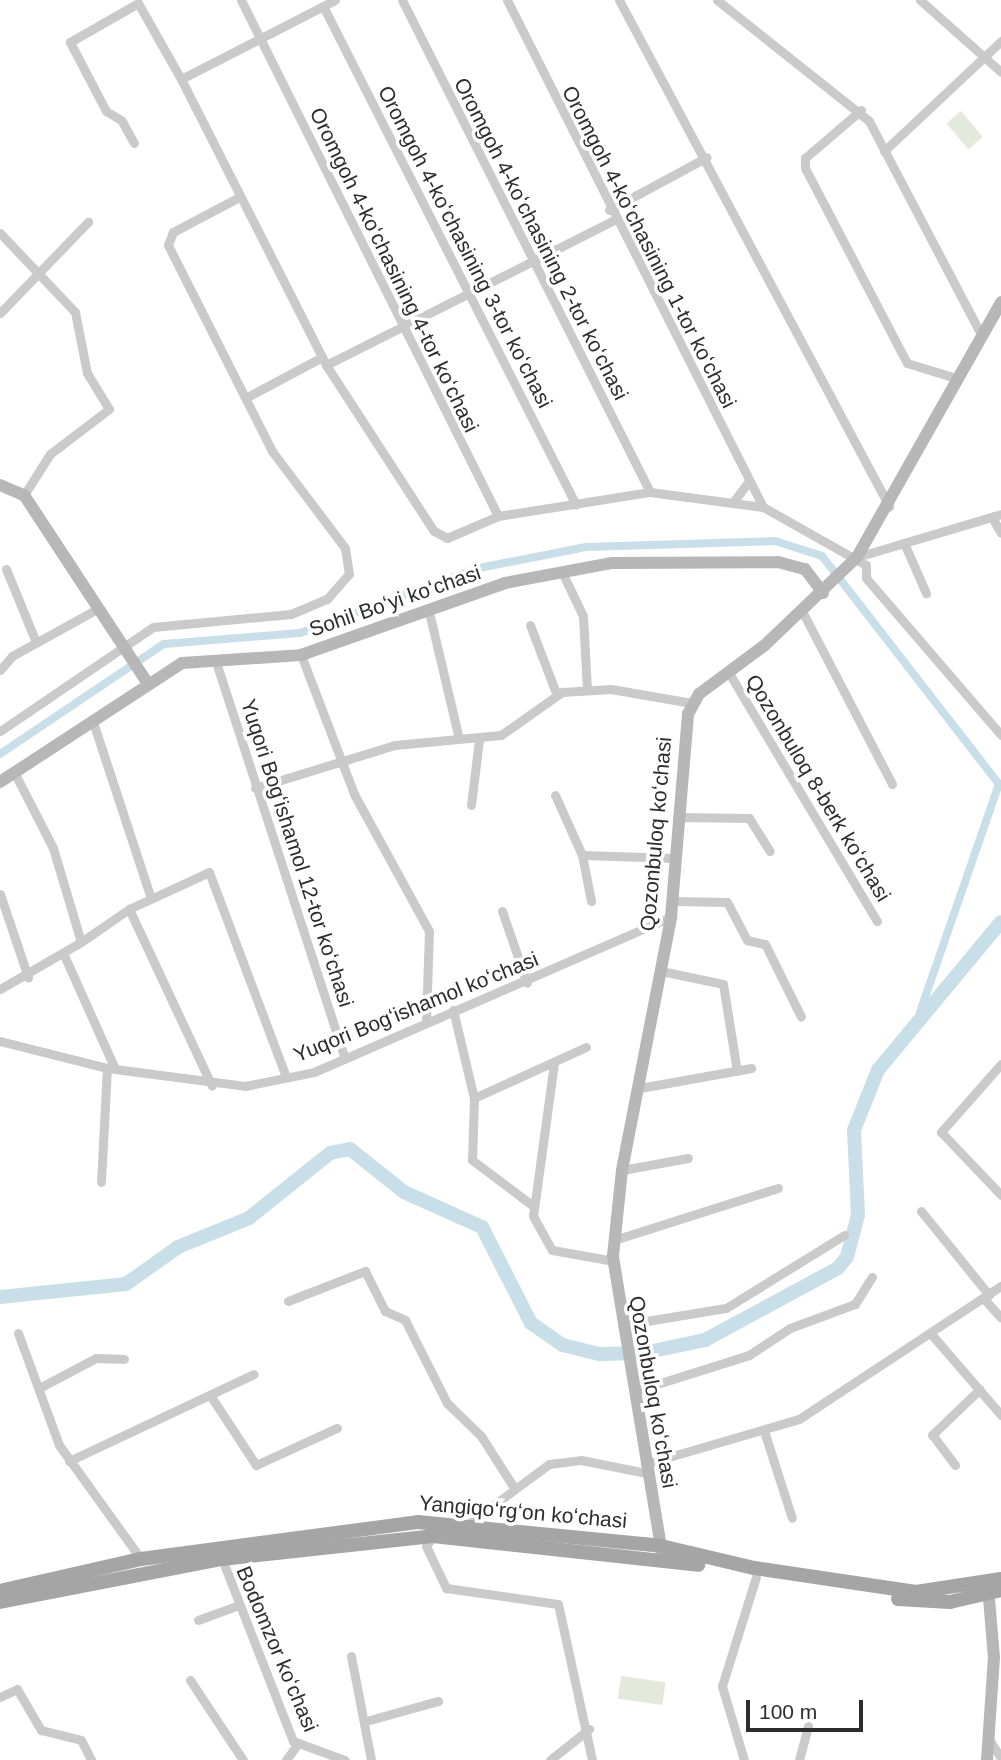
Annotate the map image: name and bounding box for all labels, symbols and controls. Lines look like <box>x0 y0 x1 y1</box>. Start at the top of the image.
street label: Oromgoh 4-koʻchasining 2-tor koʻchasi <box>448 74 634 404</box>
street label: Oromgoh 4-koʻchasining 3-tor koʻchasi <box>372 82 558 412</box>
street label: Oromgoh 4-koʻchasining 1-tor koʻchasi <box>556 82 742 412</box>
street label: Oromgoh 4-koʻchasining 4-tor koʻchasi <box>304 103 484 437</box>
street label: Sohil Boʻyi koʻchasi <box>306 560 484 642</box>
street label: Qozonbuloq 8-berk koʻchasi <box>740 670 896 906</box>
street label: Yuqori Bogʻishamol 12-tor koʻchasi <box>235 696 359 1010</box>
street label: Qozonbuloq koʻchasi <box>635 736 677 932</box>
street label: Yuqori Bogʻishamol koʻchasi <box>290 946 542 1068</box>
street label: Qozonbuloq koʻchasi <box>624 1294 682 1490</box>
street label: Yangiqoʻrgʻon koʻchasi <box>418 1490 628 1534</box>
street label: Bodomzor koʻchasi <box>231 1562 323 1736</box>
scale bar <box>749 1686 866 1730</box>
text: 100 m <box>759 1700 817 1723</box>

